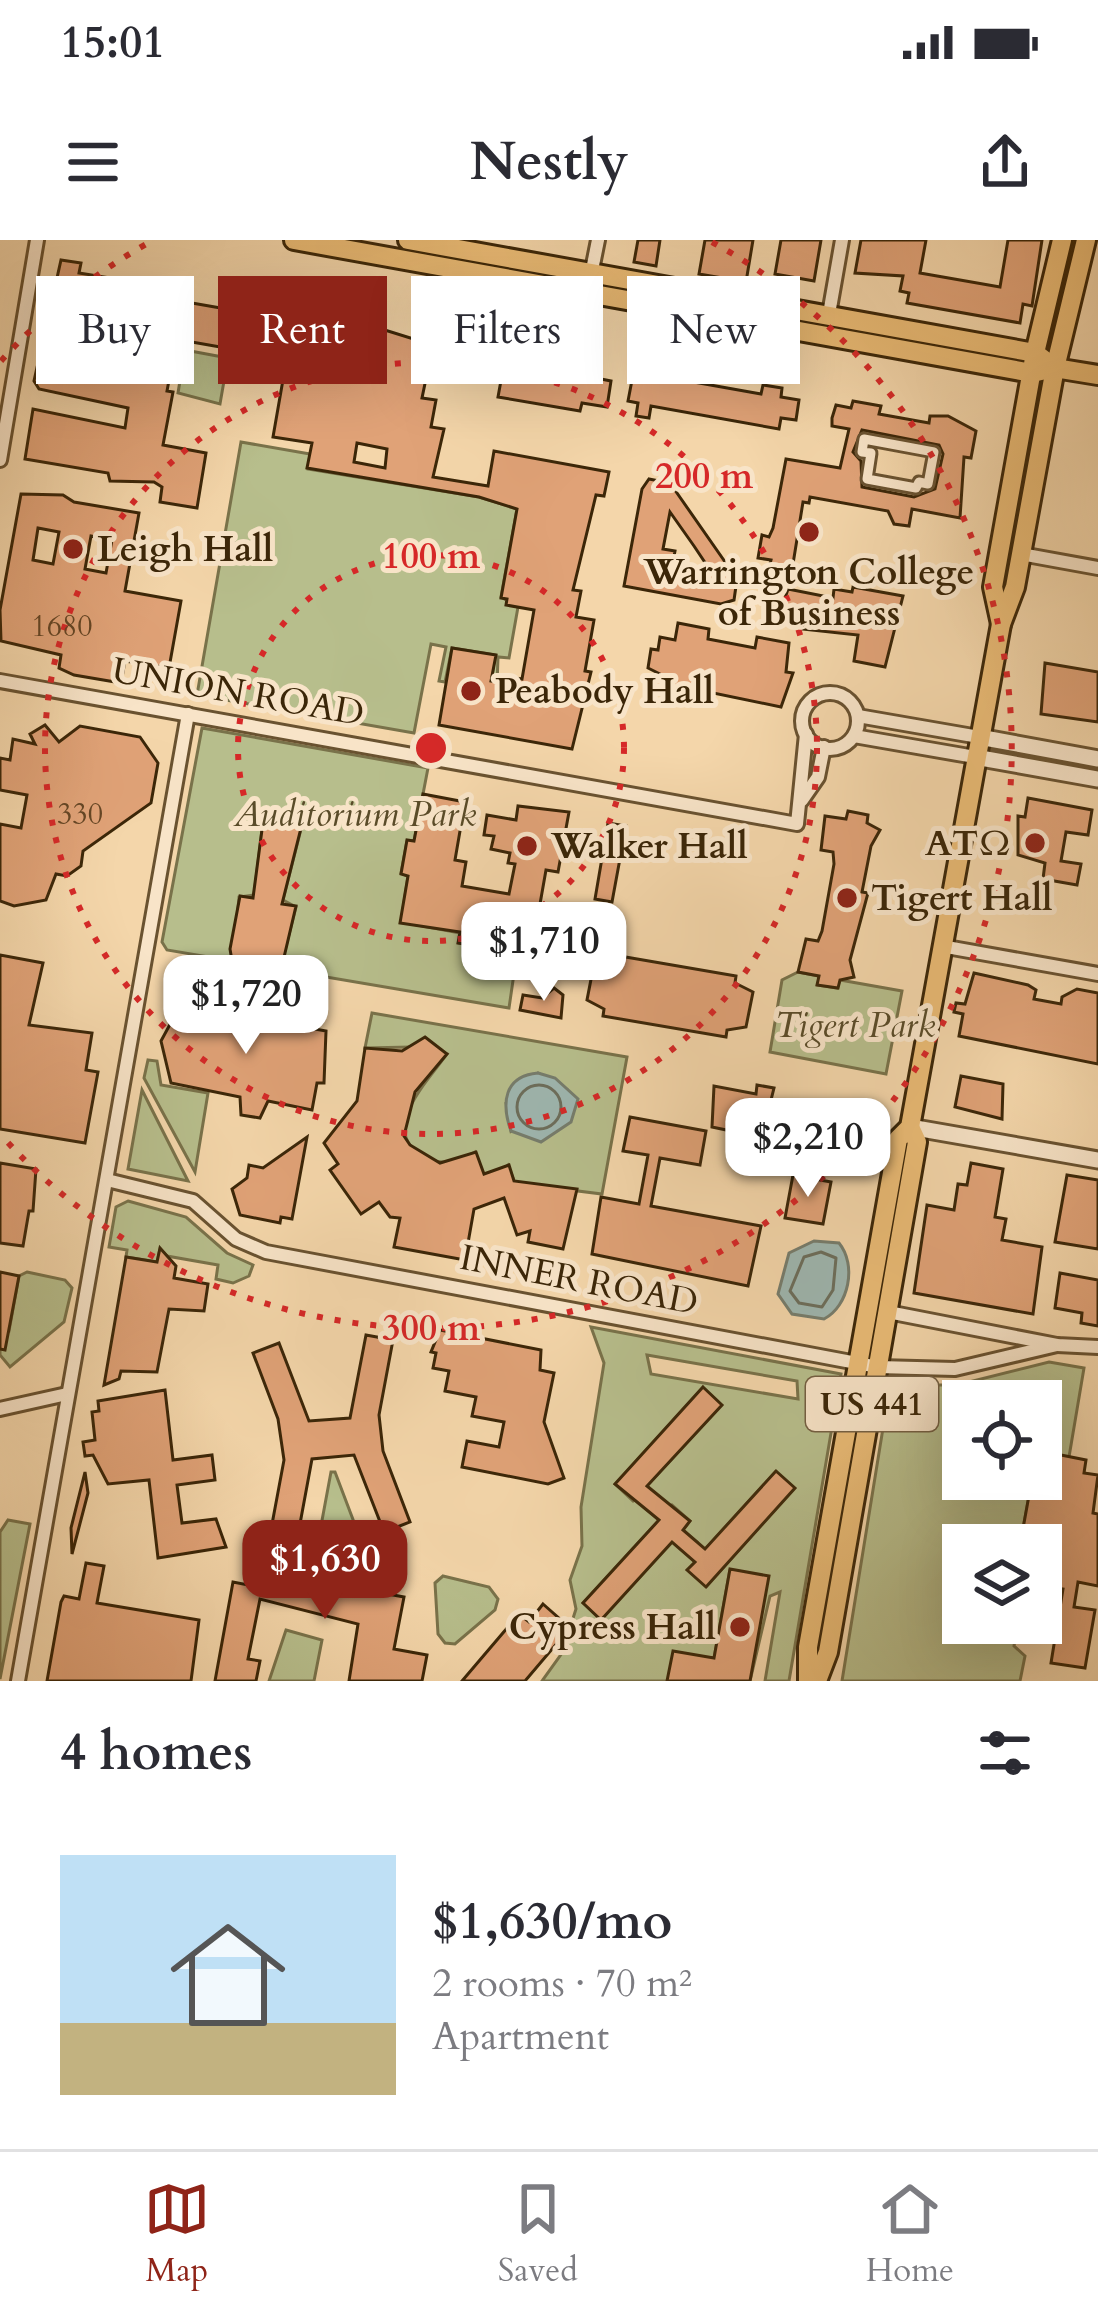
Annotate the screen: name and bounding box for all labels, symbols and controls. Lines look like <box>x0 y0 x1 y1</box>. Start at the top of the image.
text: 15:01 <box>60 12 165 73</box>
text: Nestly <box>469 126 629 199</box>
icon: menu <box>60 129 126 195</box>
icon: share <box>972 129 1038 195</box>
chip: Buy <box>36 276 194 384</box>
chip: Rent <box>218 276 387 384</box>
chip: Filters <box>411 276 603 384</box>
chip: New <box>627 276 800 384</box>
text: 200 m <box>655 452 754 501</box>
marker: Warrington College of Business <box>796 519 822 545</box>
place label: Leigh Hall <box>97 525 273 574</box>
text: 100 m <box>382 532 481 581</box>
marker: Leigh Hall <box>60 536 86 562</box>
place label: Warrington College of Business <box>643 548 974 638</box>
house number: 1680 <box>31 606 93 647</box>
street label: UNION ROAD <box>108 646 368 738</box>
place label: Peabody Hall <box>495 667 714 716</box>
marker: Peabody Hall <box>458 678 484 704</box>
centre of rings <box>410 727 452 769</box>
park label: Auditorium Park <box>233 790 477 839</box>
house number: 330 <box>57 794 103 835</box>
place label: ΑΤΩ <box>925 819 1011 868</box>
place label: Walker Hall <box>550 822 748 871</box>
marker: ΑΤΩ <box>1022 830 1048 856</box>
marker: Walker Hall <box>514 833 540 859</box>
place label: Tigert Hall <box>871 874 1053 923</box>
marker: Tigert Hall <box>834 885 860 911</box>
pin: $1,710 <box>446 902 642 1004</box>
text: $1,710 <box>488 914 600 967</box>
pin: $1,720 <box>148 955 344 1057</box>
text: $1,720 <box>190 967 302 1020</box>
park label: Tigert Park <box>775 1001 936 1050</box>
pin: $2,210 <box>710 1098 906 1200</box>
text: $2,210 <box>752 1110 864 1163</box>
street label: INNER ROAD <box>456 1233 702 1327</box>
text: 300 m <box>382 1304 481 1353</box>
road number: US 441 <box>806 1377 938 1431</box>
map controls <box>942 1380 1062 1644</box>
button: locate <box>942 1380 1062 1500</box>
pin: $1,630 <box>227 1520 423 1622</box>
button: layers <box>942 1524 1062 1644</box>
text: $1,630 <box>269 1532 381 1585</box>
place label: Cypress Hall <box>509 1603 716 1652</box>
marker: Cypress Hall <box>727 1614 753 1640</box>
text: 4 homes <box>60 1718 252 1788</box>
icon: filters <box>972 1720 1038 1786</box>
text: $1,630/mo <box>432 1887 672 1957</box>
icon: home <box>156 1903 300 2047</box>
text: 2 rooms · 70 m² <box>432 1957 692 2010</box>
text: Apartment <box>432 2010 609 2063</box>
tab: Map <box>144 2176 210 2293</box>
tab: Saved <box>498 2176 578 2293</box>
tab: Home <box>866 2176 954 2293</box>

